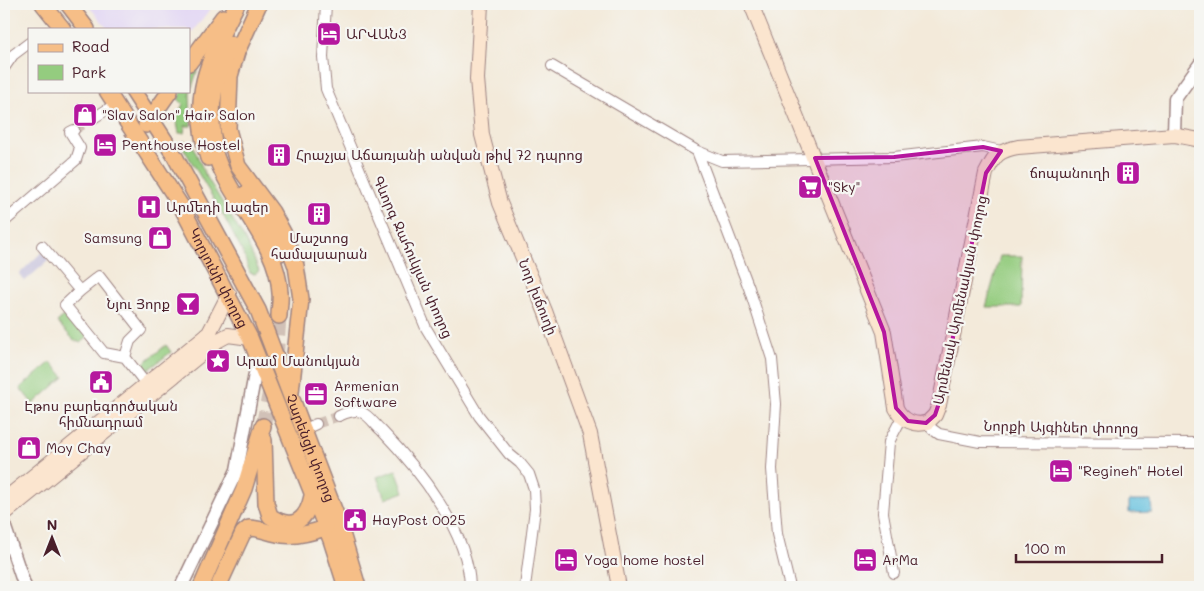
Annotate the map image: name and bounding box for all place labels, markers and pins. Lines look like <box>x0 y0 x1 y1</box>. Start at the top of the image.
hotel icon: ԱՐՎԱՆ3 <box>316 21 342 47</box>
place label: ԱՐՎԱՆ3 <box>346 24 406 43</box>
shop icon: "Slav Salon" Hair Salon <box>72 102 98 128</box>
place label: "Slav Salon" Hair Salon <box>102 105 255 124</box>
hotel icon: Penthouse Hostel <box>92 132 118 158</box>
place label: Penthouse Hostel <box>122 135 240 154</box>
building icon: Հրաչյա Աճառյանի անվան թիվ 72 դպրոց <box>266 142 292 168</box>
place label: Հրաչյա Աճառյանի անվան թիվ 72 դպրոց <box>296 145 583 164</box>
building icon: ճոպանուղի <box>1115 160 1141 186</box>
place label: ճոպանուղի <box>1030 163 1110 182</box>
supermarket icon: "Sky" <box>797 174 823 200</box>
place label: "Sky" <box>828 177 861 196</box>
hospital icon: Արմեդի Լազեր <box>136 194 162 220</box>
place label: Արմեդի Լազեր <box>166 197 269 216</box>
building icon: Մաշտոց համալսարան <box>306 201 332 227</box>
shop icon: Samsung <box>147 225 173 251</box>
place label: Samsung <box>84 228 142 247</box>
place label: Մաշտոց համալսարան <box>271 228 367 263</box>
bar icon: Նյու Յորք <box>175 291 201 317</box>
place label: Նյու Յորք <box>106 294 170 313</box>
place icon: Արամ Մանուկյան <box>205 348 231 374</box>
place label: Արամ Մանուկյան <box>236 351 360 370</box>
public building icon: Էթոս բարեգործական հիմնադրամ <box>88 369 114 395</box>
place label: Armenian Software <box>334 376 399 411</box>
office icon: Armenian Software <box>303 381 329 407</box>
place label: Էթոս բարեգործական հիմնադրամ <box>24 396 178 431</box>
shop icon: Moy Chay <box>16 435 42 461</box>
place label: Moy Chay <box>46 438 111 457</box>
hotel icon: "Regineh" Hotel <box>1048 458 1074 484</box>
place label: "Regineh" Hotel <box>1078 461 1183 480</box>
public building icon: HayPost 0025 <box>342 507 368 533</box>
place label: HayPost 0025 <box>372 510 466 529</box>
hotel icon: Yoga home hostel <box>553 547 579 573</box>
hotel icon: ArMa <box>852 547 878 573</box>
place label: Yoga home hostel <box>584 550 705 569</box>
place label: ArMa <box>882 550 919 569</box>

